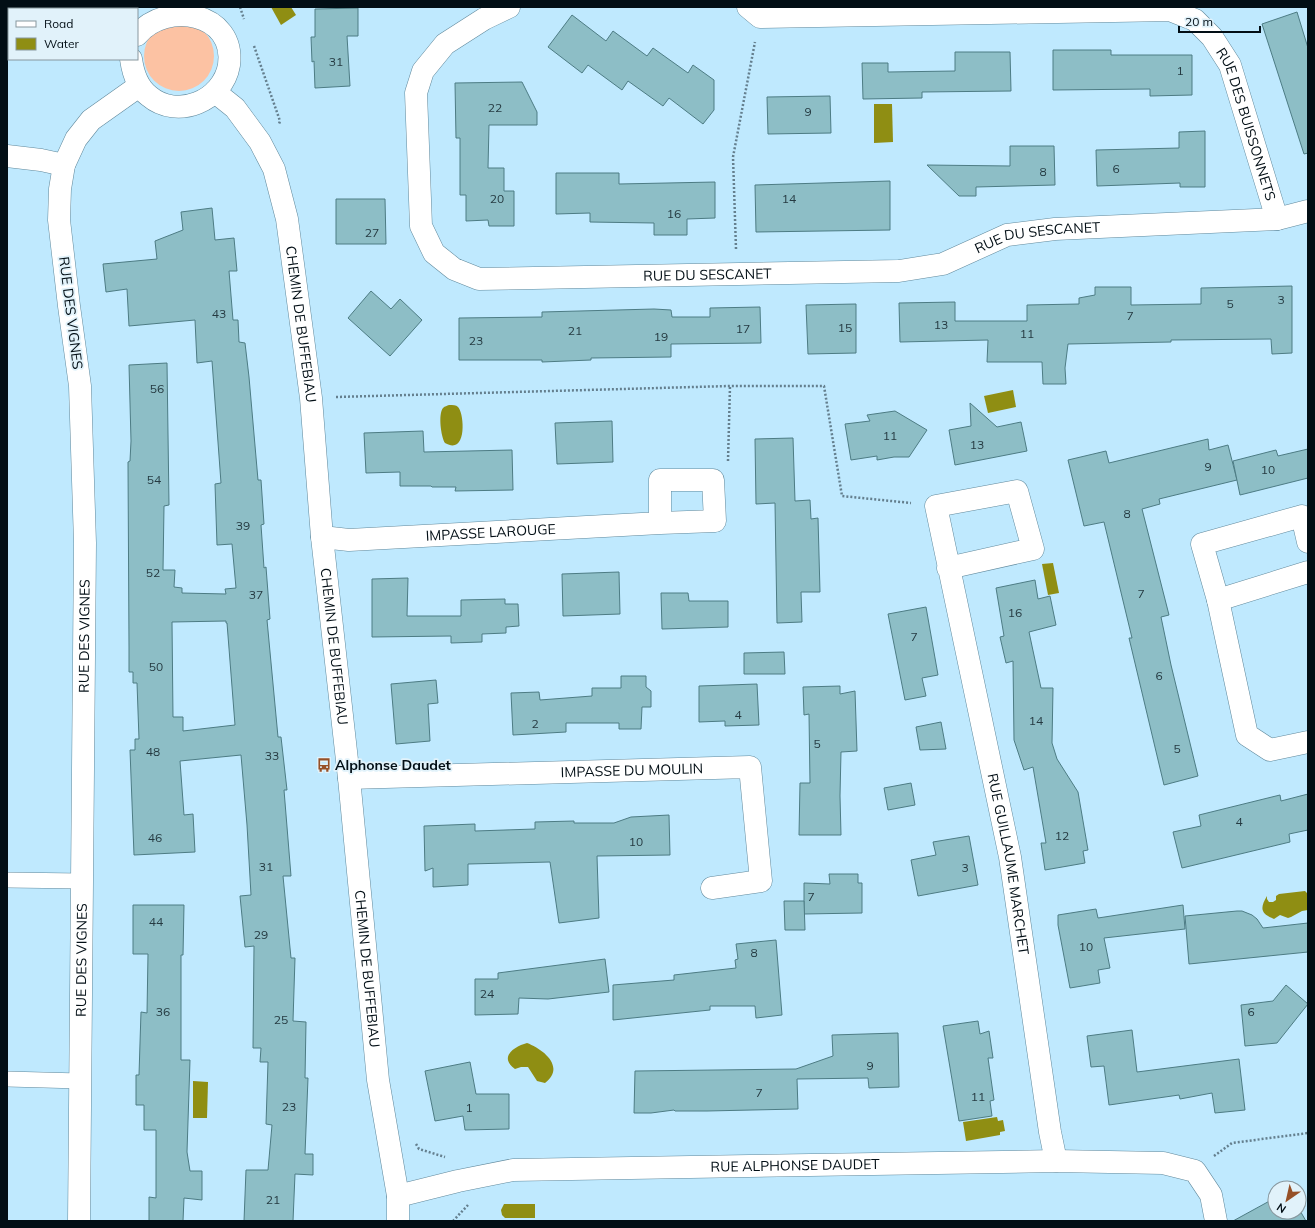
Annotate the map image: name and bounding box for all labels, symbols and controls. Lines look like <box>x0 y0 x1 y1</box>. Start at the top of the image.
legend <box>8 8 138 60</box>
scale bar <box>1179 8 1260 34</box>
text: 20 m <box>1185 14 1213 29</box>
text: Road <box>44 16 73 31</box>
text: Water <box>44 36 80 51</box>
street label: RUE DES BUISSONNETS <box>1212 44 1280 203</box>
house number: 31 <box>329 54 343 69</box>
house number: 1 <box>1176 63 1184 78</box>
house number: 22 <box>488 100 502 115</box>
house number: 9 <box>804 104 812 119</box>
house number: 6 <box>1112 161 1120 176</box>
house number: 8 <box>1039 164 1047 179</box>
house number: 20 <box>490 191 504 206</box>
house number: 14 <box>782 191 796 206</box>
house number: 16 <box>667 206 681 221</box>
street label: RUE DU SESCANET <box>972 218 1101 258</box>
house number: 27 <box>365 225 379 240</box>
street label: CHEMIN DE BUFFEBIAU <box>282 245 321 404</box>
street label: RUE DES VIGNES <box>55 256 87 371</box>
street label: RUE DU SESCANET <box>643 264 772 285</box>
house number: 3 <box>1277 292 1285 307</box>
house number: 5 <box>1226 296 1234 311</box>
house number: 43 <box>212 306 226 321</box>
house number: 7 <box>1126 308 1134 323</box>
house number: 13 <box>934 317 948 332</box>
house number: 15 <box>838 320 852 335</box>
house number: 17 <box>736 321 750 336</box>
house number: 21 <box>568 323 582 338</box>
house number: 11 <box>1020 326 1034 341</box>
house number: 19 <box>654 329 668 344</box>
house number: 23 <box>469 333 483 348</box>
house number: 56 <box>150 381 164 396</box>
house number: 11 <box>883 428 897 443</box>
house number: 13 <box>970 437 984 452</box>
house number: 9 <box>1204 459 1212 474</box>
house number: 10 <box>1261 462 1275 477</box>
house number: 54 <box>147 472 161 487</box>
house number: 8 <box>1123 506 1131 521</box>
house number: 39 <box>236 518 250 533</box>
street label: IMPASSE LAROUGE <box>425 520 556 545</box>
house number: 52 <box>146 565 160 580</box>
street label: CHEMIN DE BUFFEBIAU <box>317 567 352 726</box>
street label: RUE DES VIGNES <box>75 579 94 693</box>
house number: 7 <box>1137 586 1145 601</box>
house number: 37 <box>249 587 263 602</box>
house number: 16 <box>1008 605 1022 620</box>
house number: 7 <box>910 629 918 644</box>
house number: 50 <box>149 659 163 674</box>
house number: 6 <box>1155 668 1163 683</box>
house number: 4 <box>734 707 742 722</box>
house number: 14 <box>1029 713 1043 728</box>
house number: 2 <box>531 716 539 731</box>
house number: 5 <box>813 736 821 751</box>
house number: 5 <box>1173 741 1181 756</box>
house number: 48 <box>146 744 160 759</box>
house number: 33 <box>265 748 279 763</box>
place label: Alphonse Daudet <box>335 756 452 774</box>
bus stop icon: Alphonse Daudet <box>316 757 332 773</box>
street label: IMPASSE DU MOULIN <box>560 759 703 781</box>
street label: RUE GUILLAUME MARCHET <box>984 772 1033 956</box>
house number: 4 <box>1235 814 1243 829</box>
house number: 12 <box>1055 828 1069 843</box>
house number: 46 <box>148 830 162 845</box>
house number: 10 <box>629 834 643 849</box>
house number: 31 <box>259 859 273 874</box>
house number: 3 <box>961 860 969 875</box>
street label: CHEMIN DE BUFFEBIAU <box>351 889 384 1048</box>
house number: 7 <box>807 889 815 904</box>
street label: RUE DES VIGNES <box>72 903 91 1017</box>
house number: 44 <box>149 914 163 929</box>
house number: 29 <box>254 927 268 942</box>
house number: 10 <box>1079 939 1093 954</box>
house number: 8 <box>750 945 758 960</box>
house number: 24 <box>480 986 494 1001</box>
house number: 36 <box>156 1004 170 1019</box>
house number: 6 <box>1247 1004 1255 1019</box>
house number: 25 <box>274 1012 288 1027</box>
house number: 9 <box>866 1058 874 1073</box>
house number: 7 <box>755 1085 763 1100</box>
house number: 11 <box>971 1089 985 1104</box>
house number: 23 <box>282 1099 296 1114</box>
house number: 1 <box>465 1100 473 1115</box>
street label: RUE ALPHONSE DAUDET <box>710 1155 880 1176</box>
north arrow <box>1267 1180 1307 1220</box>
house number: 21 <box>266 1192 280 1207</box>
text: N <box>1274 1200 1289 1216</box>

